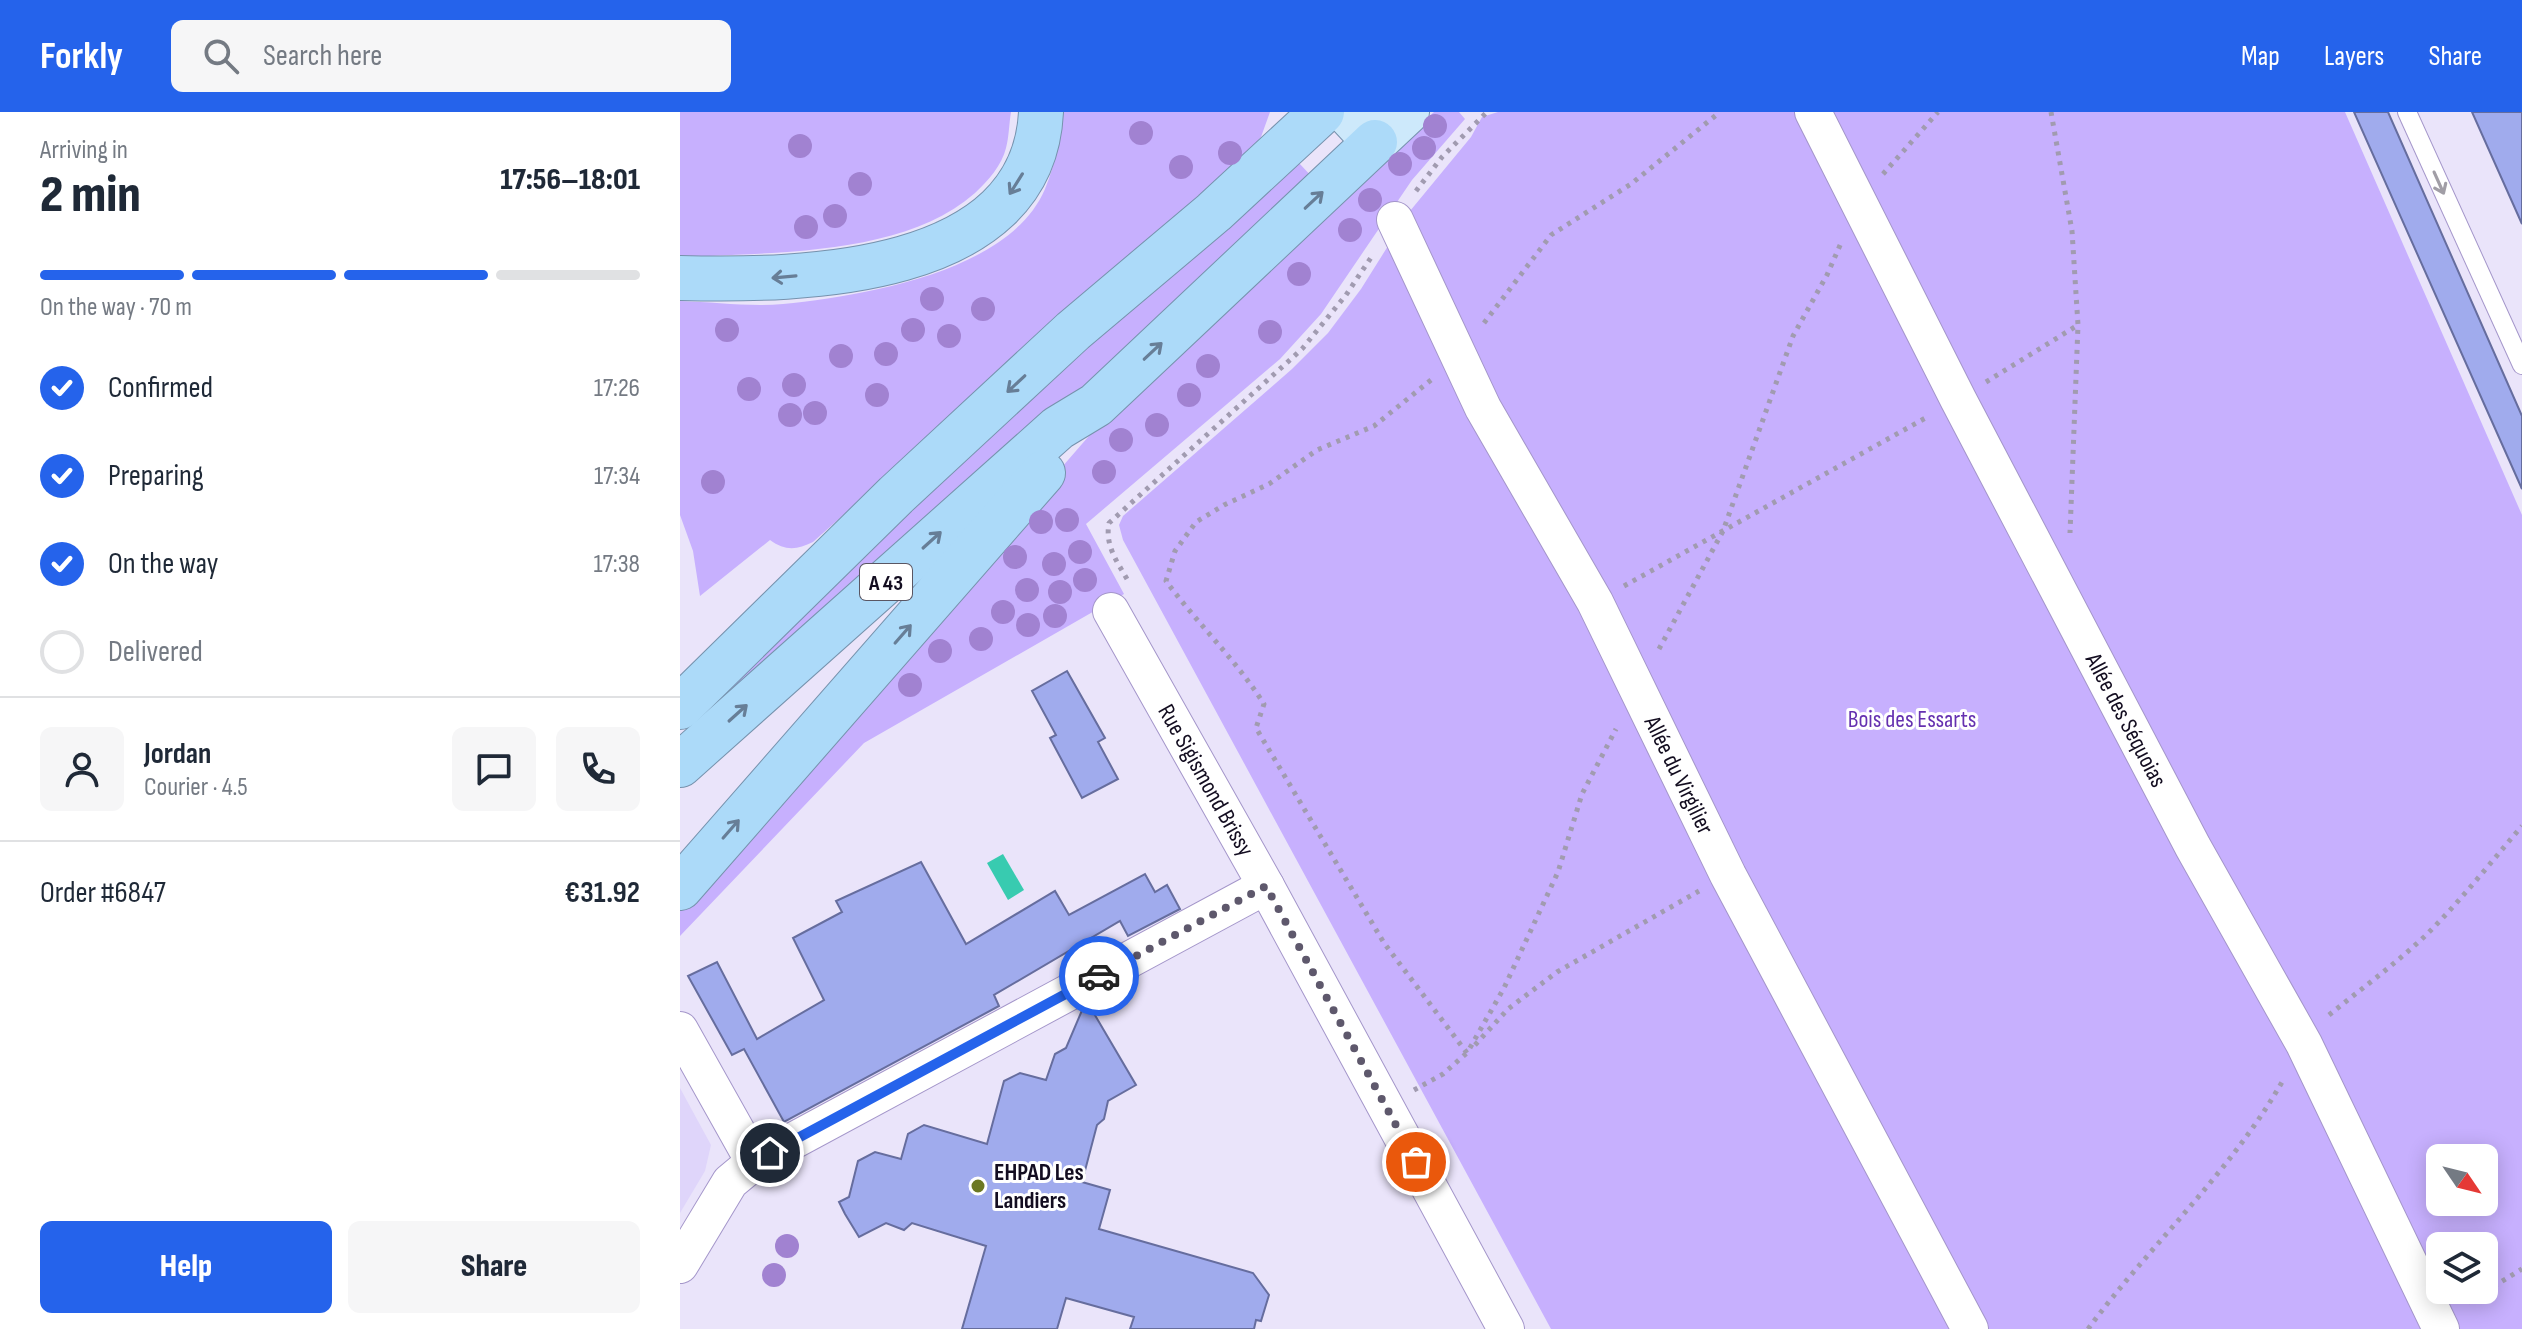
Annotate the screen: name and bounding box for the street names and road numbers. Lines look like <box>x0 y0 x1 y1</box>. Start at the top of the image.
road number: A 43 <box>860 564 912 600</box>
street label: Allée des Séquoias <box>2078 647 2173 792</box>
street label: Rue Sigismond Brissy <box>1152 699 1260 861</box>
street label: Allée du Virgilier <box>1637 710 1720 839</box>

